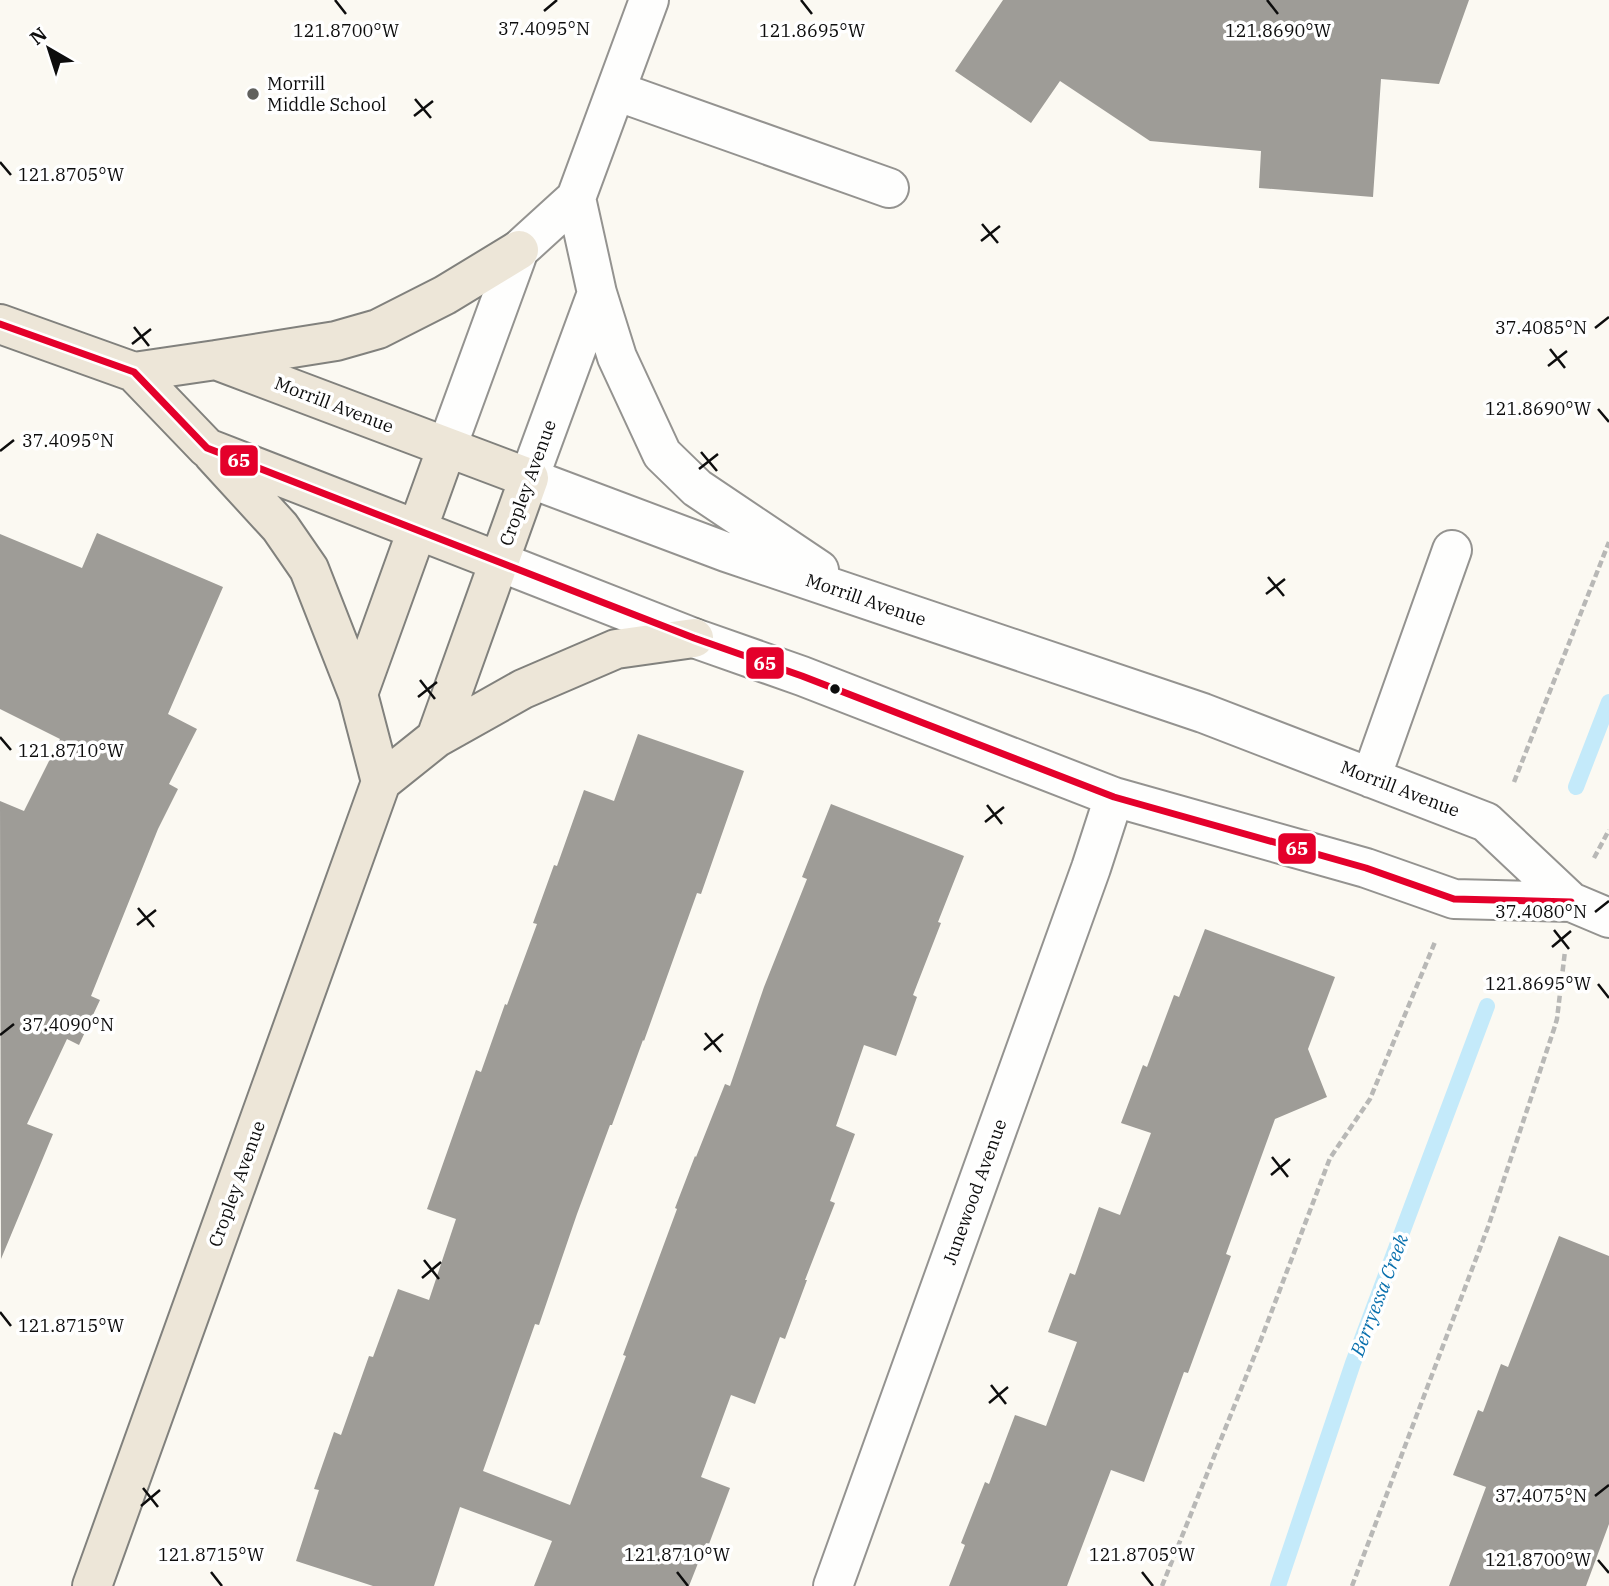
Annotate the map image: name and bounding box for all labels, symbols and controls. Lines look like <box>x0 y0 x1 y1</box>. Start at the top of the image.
north arrow <box>14 14 84 84</box>
text: 37.4095°N <box>498 17 590 40</box>
text: 121.8700°W <box>293 19 400 42</box>
text: 121.8695°W <box>759 19 866 42</box>
text: 121.8690°W <box>1225 19 1332 42</box>
text: N <box>25 22 52 50</box>
place label: Morrill Middle School <box>267 72 386 116</box>
marker: Morrill Middle School <box>245 86 261 102</box>
text: 121.8705°W <box>18 163 125 186</box>
text: 37.4085°N <box>1495 316 1587 339</box>
street label: Morrill Avenue <box>271 371 397 438</box>
text: 121.8690°W <box>1485 397 1592 420</box>
street label: Cropley Avenue <box>494 417 561 549</box>
text: 37.4095°N <box>22 429 114 452</box>
line badge: 65 <box>219 444 259 477</box>
text: 65 <box>228 448 250 472</box>
street label: Morrill Avenue <box>803 568 929 631</box>
line badge: 65 <box>745 646 785 680</box>
text: 65 <box>754 651 776 675</box>
unlabelled marker <box>828 682 842 696</box>
text: 121.8710°W <box>18 739 125 762</box>
street label: Morrill Avenue <box>1337 755 1463 822</box>
line badge: 65 <box>1277 832 1317 865</box>
text: 65 <box>1286 836 1308 860</box>
text: 37.4080°N <box>1495 900 1587 923</box>
text: 121.8695°W <box>1485 972 1592 995</box>
text: 37.4090°N <box>22 1013 114 1036</box>
street label: Junewood Avenue <box>938 1116 1012 1268</box>
street label: Cropley Avenue <box>203 1118 270 1250</box>
water label: Berryessa Creek <box>1344 1230 1414 1360</box>
text: 121.8715°W <box>18 1314 125 1337</box>
text: 37.4075°N <box>1495 1484 1587 1507</box>
text: 121.8715°W <box>158 1543 265 1566</box>
text: 121.8710°W <box>624 1543 731 1566</box>
text: 121.8705°W <box>1089 1543 1196 1566</box>
text: 121.8700°W <box>1485 1548 1592 1571</box>

